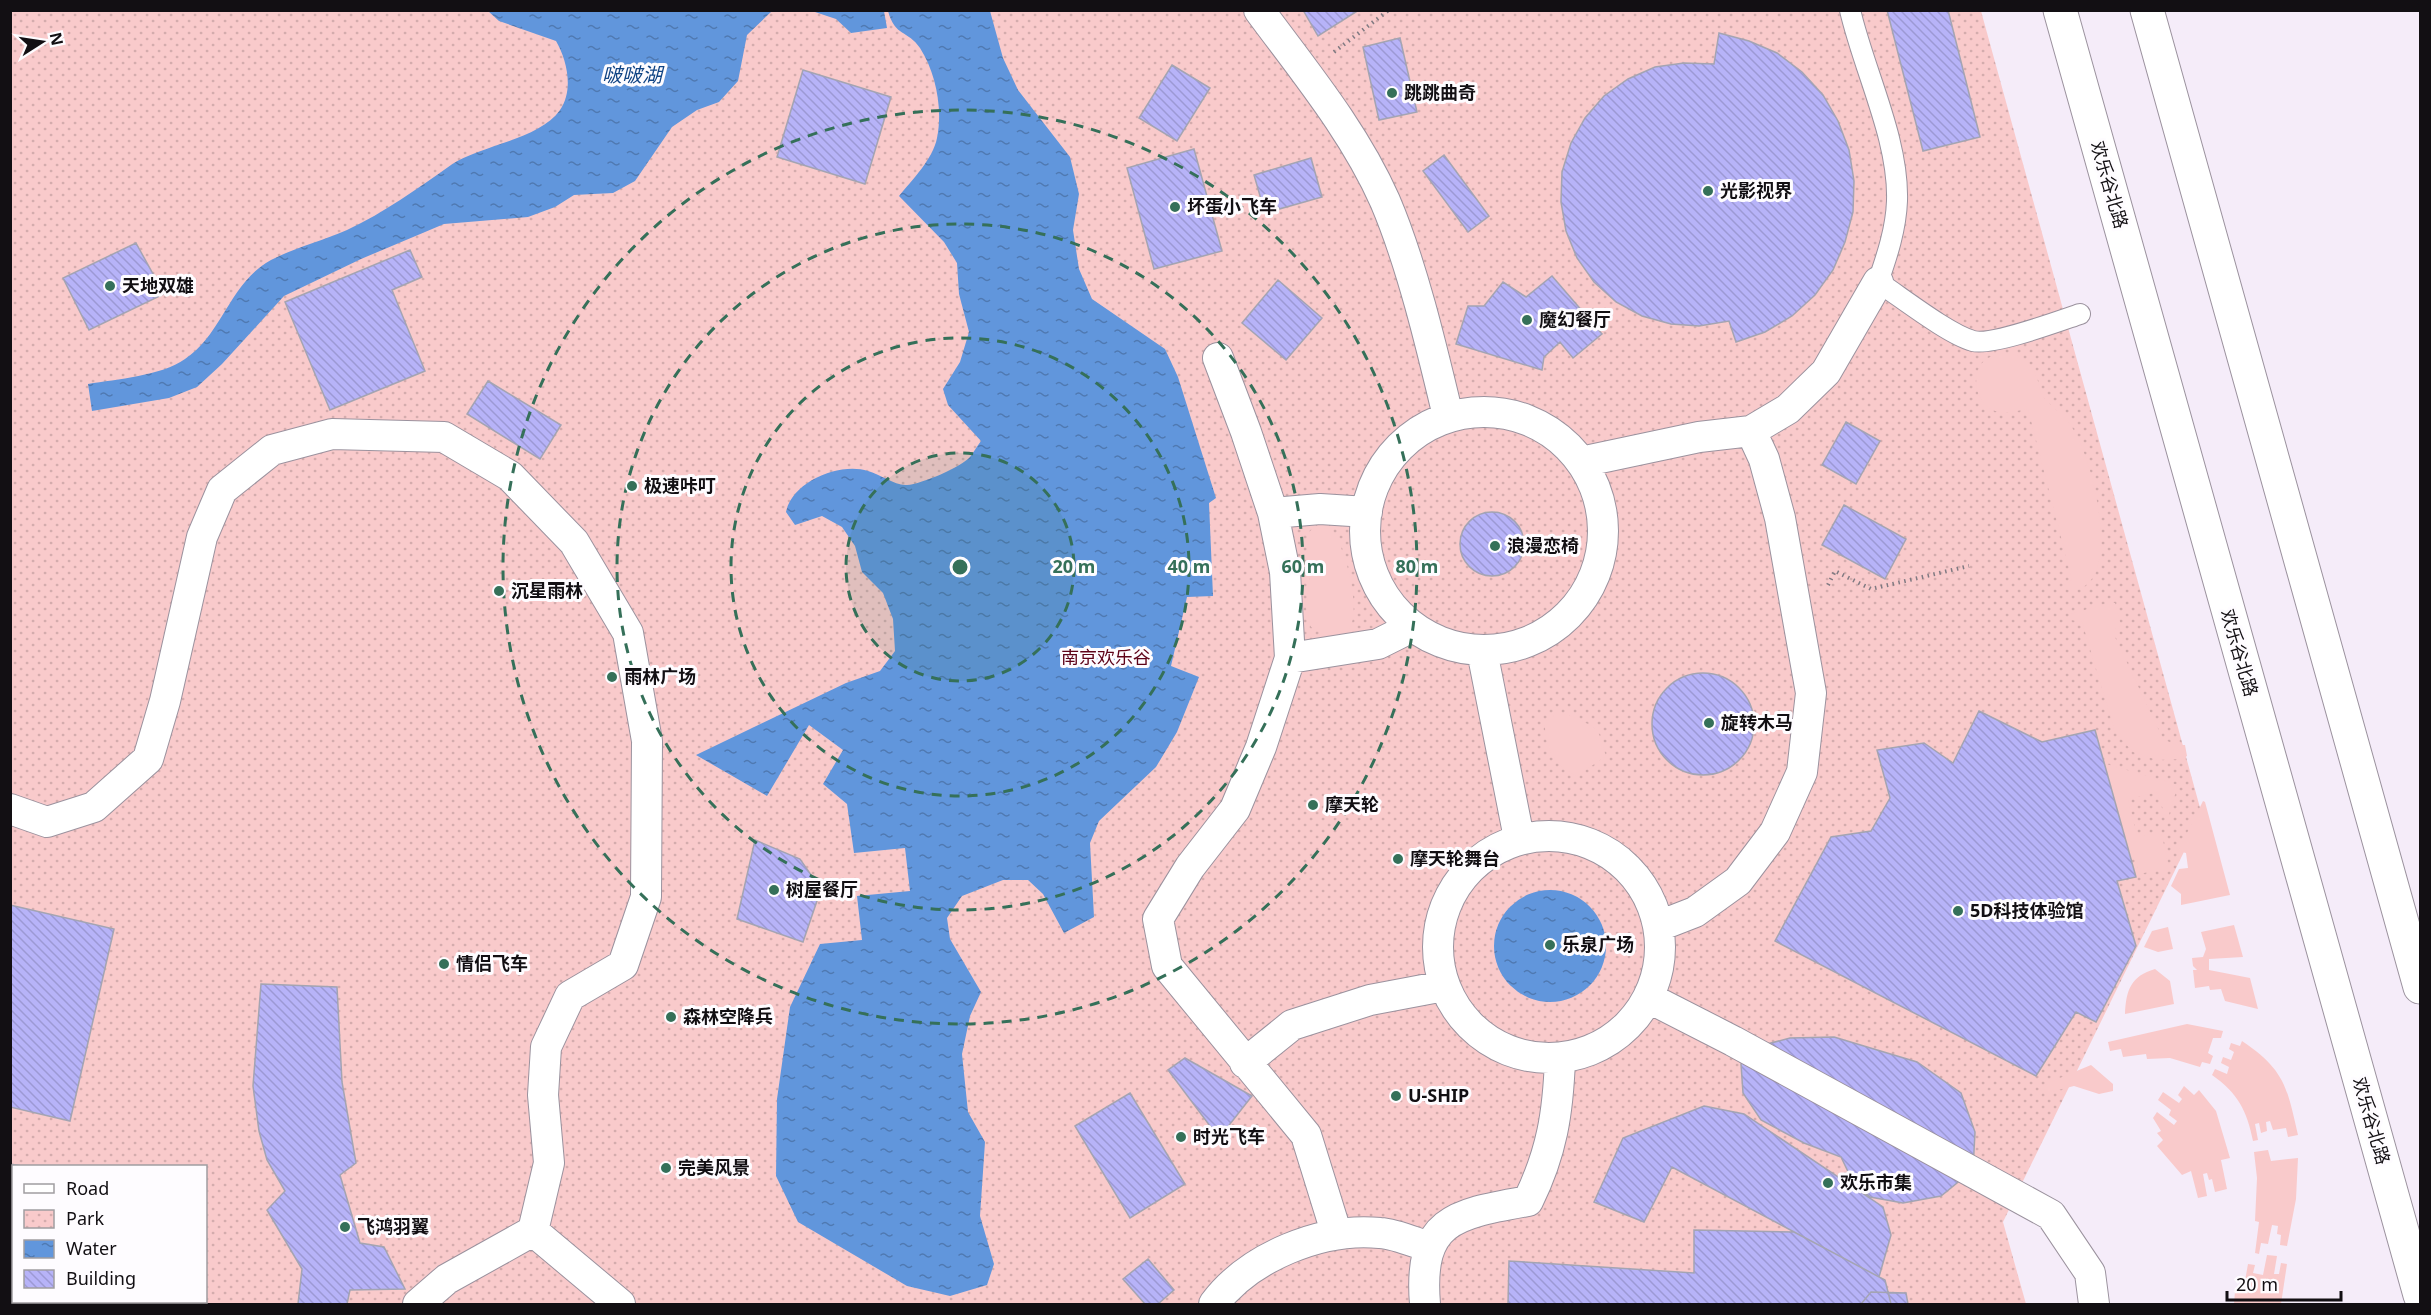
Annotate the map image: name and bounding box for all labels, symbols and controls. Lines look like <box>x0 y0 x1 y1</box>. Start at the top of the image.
north arrow <box>12 12 72 72</box>
text: N <box>45 30 69 48</box>
water label: 啵啵湖 <box>602 61 665 88</box>
place label: 跳跳曲奇 <box>1404 80 1476 104</box>
marker: 跳跳曲奇 <box>1385 86 1399 100</box>
street label: 欢乐谷北路 <box>2086 138 2134 231</box>
place label: 光影视界 <box>1720 178 1792 202</box>
marker: 光影视界 <box>1701 184 1715 198</box>
place label: 坏蛋小飞车 <box>1187 194 1277 218</box>
marker: 坏蛋小飞车 <box>1168 200 1182 214</box>
place label: 天地双雄 <box>122 273 194 297</box>
marker: 天地双雄 <box>103 279 117 293</box>
place label: 魔幻餐厅 <box>1539 307 1611 331</box>
marker: 魔幻餐厅 <box>1520 313 1534 327</box>
place label: 极速咔叮 <box>644 473 716 497</box>
marker: 极速咔叮 <box>625 479 639 493</box>
place label: 浪漫恋椅 <box>1507 533 1579 557</box>
marker: 浪漫恋椅 <box>1488 539 1502 553</box>
text: 20 m <box>1053 554 1095 578</box>
text: 40 m <box>1168 554 1210 578</box>
text: 60 m <box>1282 554 1324 578</box>
text: 80 m <box>1396 554 1438 578</box>
centre of rings <box>950 557 970 577</box>
place label: 沉星雨林 <box>511 578 583 602</box>
marker: 沉星雨林 <box>492 584 506 598</box>
street label: 欢乐谷北路 <box>2216 606 2264 699</box>
park label: 南京欢乐谷 <box>1061 645 1151 669</box>
place label: 雨林广场 <box>624 664 696 688</box>
marker: 雨林广场 <box>605 670 619 684</box>
place label: 旋转木马 <box>1721 710 1793 734</box>
marker: 旋转木马 <box>1702 716 1716 730</box>
place label: 摩天轮 <box>1325 792 1379 816</box>
marker: 摩天轮 <box>1306 798 1320 812</box>
place label: 摩天轮舞台 <box>1410 846 1500 870</box>
marker: 摩天轮舞台 <box>1391 852 1405 866</box>
place label: 树屋餐厅 <box>786 877 858 901</box>
marker: 树屋餐厅 <box>767 883 781 897</box>
place label: 5D科技体验馆 <box>1970 898 2083 922</box>
marker: 5D科技体验馆 <box>1951 904 1965 918</box>
place label: 乐泉广场 <box>1562 932 1634 956</box>
marker: 乐泉广场 <box>1543 938 1557 952</box>
place label: 情侣飞车 <box>456 951 528 975</box>
marker: 情侣飞车 <box>437 957 451 971</box>
place label: 森林空降兵 <box>683 1004 773 1028</box>
marker: 森林空降兵 <box>664 1010 678 1024</box>
street label: 欢乐谷北路 <box>2348 1074 2396 1167</box>
place label: U-SHIP <box>1408 1083 1469 1107</box>
marker: U-SHIP <box>1389 1089 1403 1103</box>
place label: 时光飞车 <box>1193 1124 1265 1148</box>
marker: 时光飞车 <box>1174 1130 1188 1144</box>
place label: 完美风景 <box>678 1155 750 1179</box>
marker: 完美风景 <box>659 1161 673 1175</box>
legend <box>12 1165 207 1303</box>
place label: 欢乐市集 <box>1840 1170 1912 1194</box>
text: Road <box>66 1176 109 1200</box>
marker: 欢乐市集 <box>1821 1176 1835 1190</box>
text: Park <box>66 1206 104 1230</box>
place label: 飞鸿羽翼 <box>357 1214 429 1238</box>
marker: 飞鸿羽翼 <box>338 1220 352 1234</box>
text: Water <box>66 1236 117 1260</box>
scale bar <box>2227 1264 2341 1302</box>
text: Building <box>66 1266 136 1290</box>
text: 20 m <box>2236 1272 2278 1296</box>

